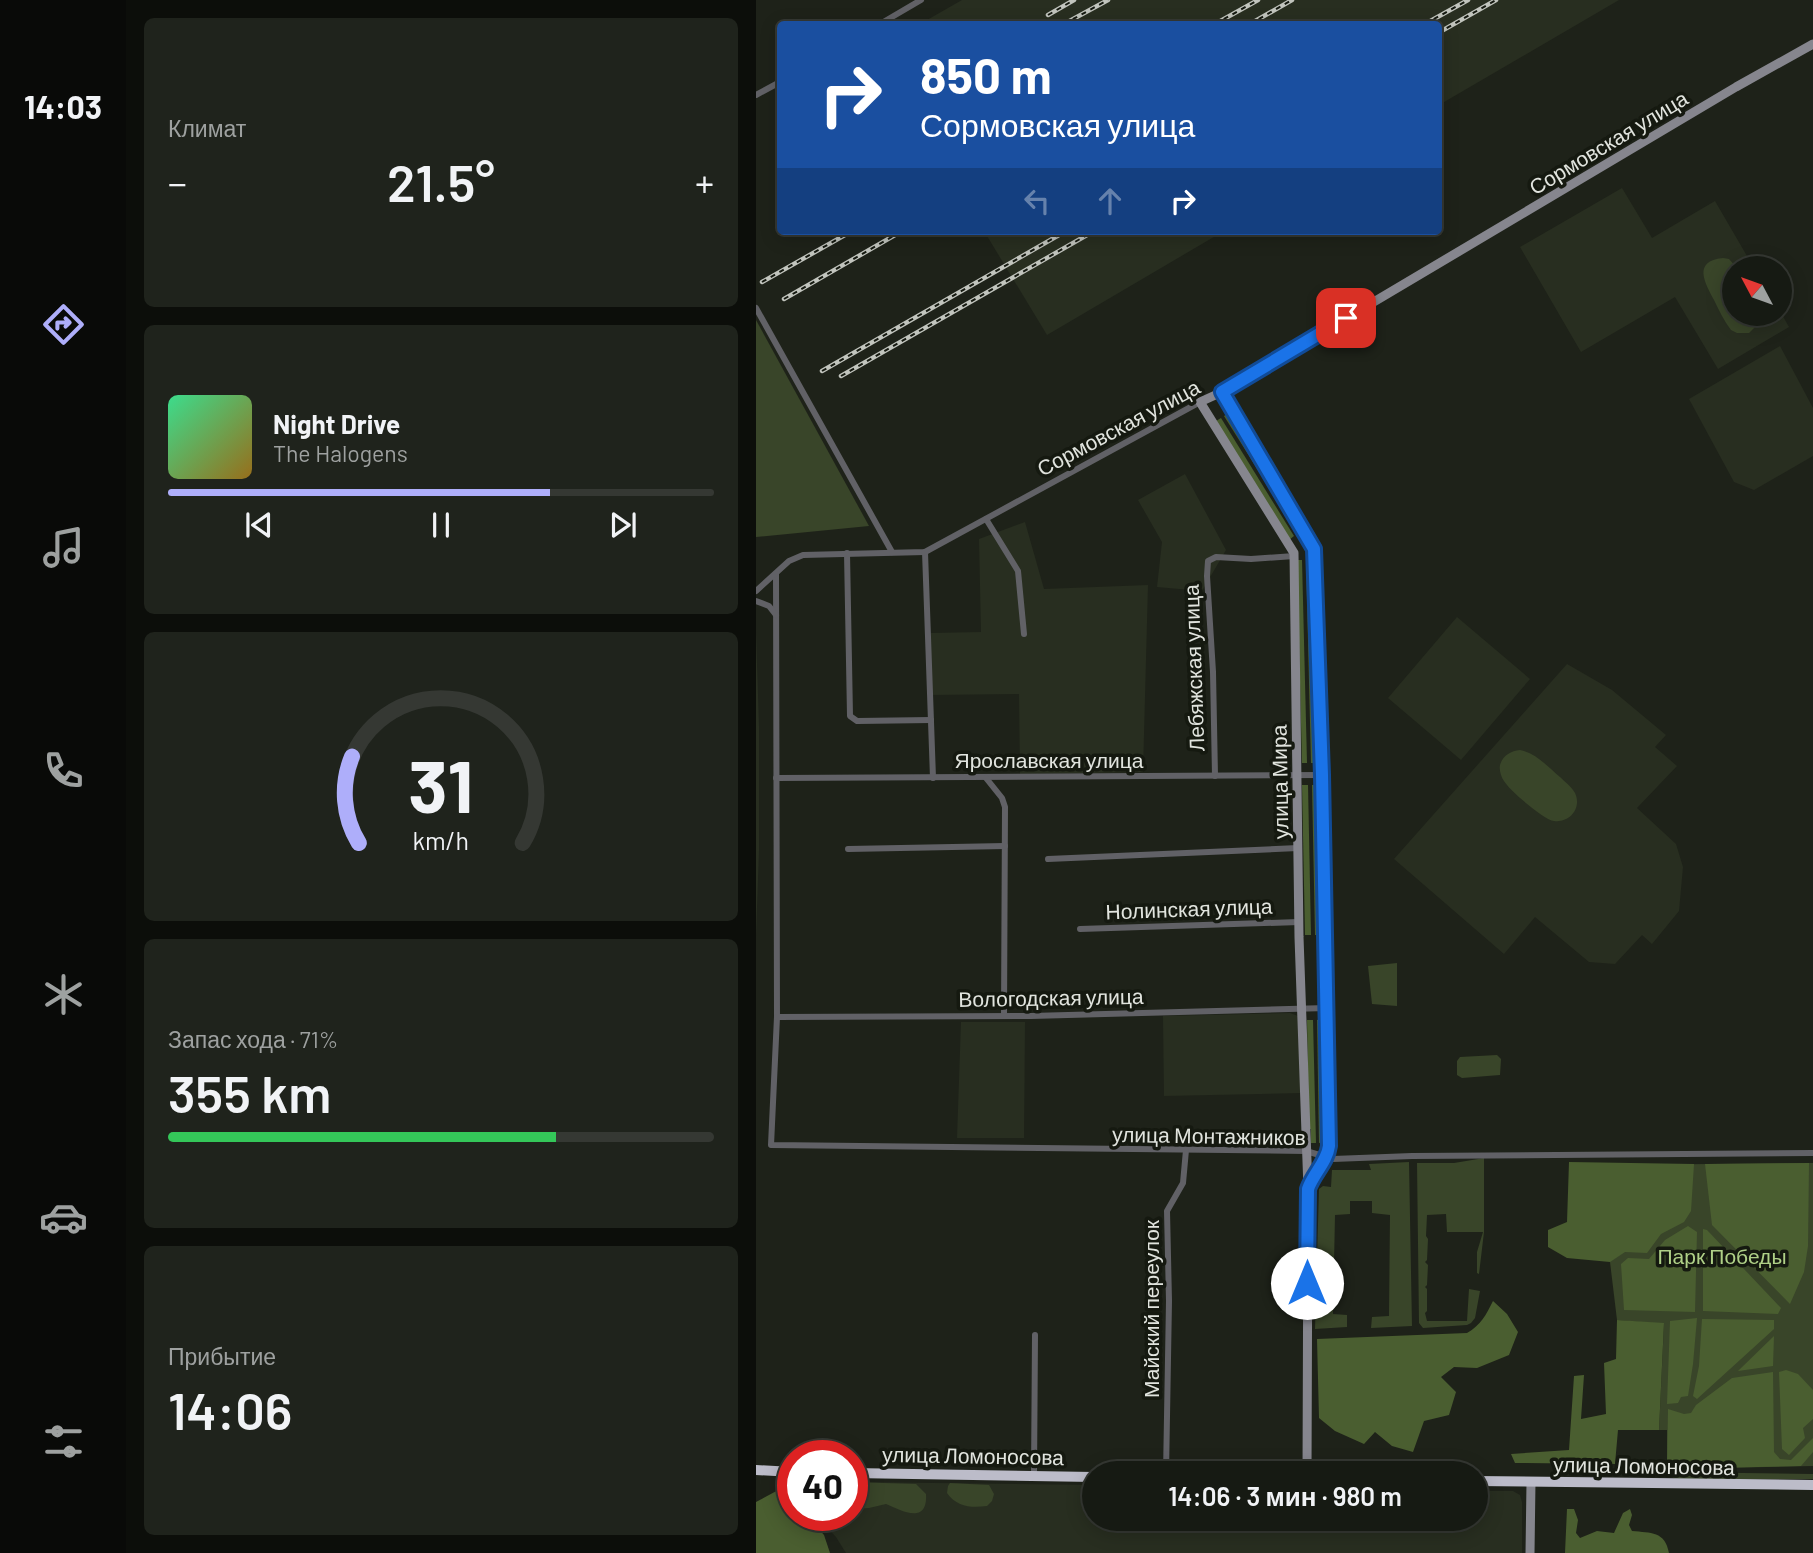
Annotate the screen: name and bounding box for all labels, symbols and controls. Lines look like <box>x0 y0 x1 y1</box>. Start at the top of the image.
text: 850 m <box>920 45 1052 104</box>
icon: right <box>805 49 896 140</box>
street label: Сормовская улица <box>1524 85 1692 199</box>
text: 14:03 <box>24 87 102 125</box>
text: Сормовская улица <box>920 105 1195 143</box>
text: Климат <box>168 114 246 142</box>
text: 21.5° <box>387 150 495 212</box>
text: − <box>168 159 187 205</box>
text: + <box>695 159 714 205</box>
icon: left <box>1018 182 1056 220</box>
icon: ahead <box>1091 182 1129 220</box>
icon: right <box>1164 182 1202 220</box>
north arrow <box>1722 256 1792 326</box>
map controls <box>1722 256 1792 326</box>
pin <box>1316 288 1376 348</box>
icon: arrive <box>1327 299 1365 337</box>
icon: directions <box>39 300 88 349</box>
street label: Сормовская улица <box>1032 373 1204 480</box>
text: Night Drive <box>273 408 400 439</box>
text: The Halogens <box>273 439 408 467</box>
icon: previous <box>240 506 278 544</box>
icon: pause <box>422 506 460 544</box>
icon: next <box>604 506 642 544</box>
icon: music <box>39 523 88 572</box>
street label: Лебяжская улица <box>1178 584 1208 752</box>
street label: улица Мира <box>1265 724 1292 839</box>
text: 31 <box>409 740 473 828</box>
icon: phone <box>39 746 88 795</box>
street label: Ярославская улица <box>954 747 1144 772</box>
text: km/h <box>413 824 469 854</box>
street label: Нолинская улица <box>1105 893 1273 923</box>
icon: climate <box>39 970 88 1019</box>
street label: Вологодская улица <box>958 983 1144 1011</box>
text: Запас хода · 71% <box>168 1025 338 1053</box>
text: 355 km <box>168 1061 331 1123</box>
street label: улица Монтажников <box>1112 1121 1306 1149</box>
icon: car <box>39 1193 88 1242</box>
street label: Майский переулок <box>1138 1219 1163 1398</box>
park label: Парк Победы <box>1658 1243 1786 1268</box>
position arrow <box>1270 1246 1344 1320</box>
text: Прибытие <box>168 1342 276 1370</box>
text: 14:06 <box>168 1378 292 1440</box>
icon: filters <box>39 1417 88 1466</box>
speed limit sign: 40 <box>777 1440 868 1531</box>
street label: улица Ломоносова <box>882 1441 1064 1469</box>
street label: улица Ломоносова <box>1553 1451 1735 1479</box>
text: 14:06 · 3 мин · 980 m <box>1168 1480 1402 1511</box>

